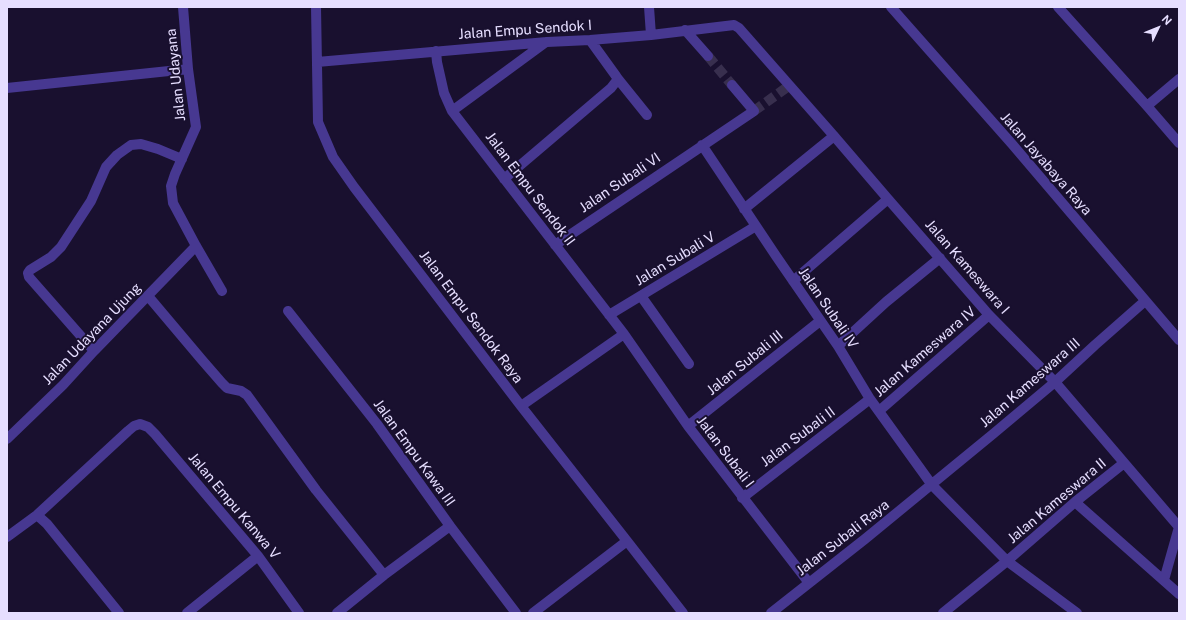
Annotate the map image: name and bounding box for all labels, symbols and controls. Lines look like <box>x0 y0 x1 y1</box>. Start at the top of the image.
north arrow <box>1138 8 1178 48</box>
text: N <box>1159 13 1174 27</box>
street label: Jalan Empu Sendok I <box>458 17 592 43</box>
street label: Jalan Udayana <box>163 28 189 122</box>
street label: Jalan Jayabaya Raya <box>997 109 1095 219</box>
street label: Jalan Empu Sendok II <box>482 129 578 249</box>
street label: Jalan Subali VI <box>576 150 664 216</box>
street label: Jalan Kameswara I <box>921 216 1013 318</box>
street label: Jalan Subali V <box>632 228 718 290</box>
street label: Jalan Empu Sendok Raya <box>416 247 526 387</box>
street label: Jalan Subali IV <box>795 264 861 352</box>
street label: Jalan Udayana Ujung <box>39 280 145 388</box>
street label: Jalan Kameswara IV <box>871 303 979 401</box>
street label: Jalan Subali III <box>704 327 786 399</box>
street label: Jalan Kameswara III <box>976 335 1084 431</box>
street label: Jalan Empu Kawa III <box>370 396 458 510</box>
street label: Jalan Subali II <box>757 403 839 471</box>
street label: Jalan Subali I <box>693 413 757 491</box>
street label: Jalan Empu Kanwa V <box>185 450 283 562</box>
street label: Jalan Kameswara II <box>1004 455 1110 547</box>
street label: Jalan Subali Raya <box>793 497 893 579</box>

